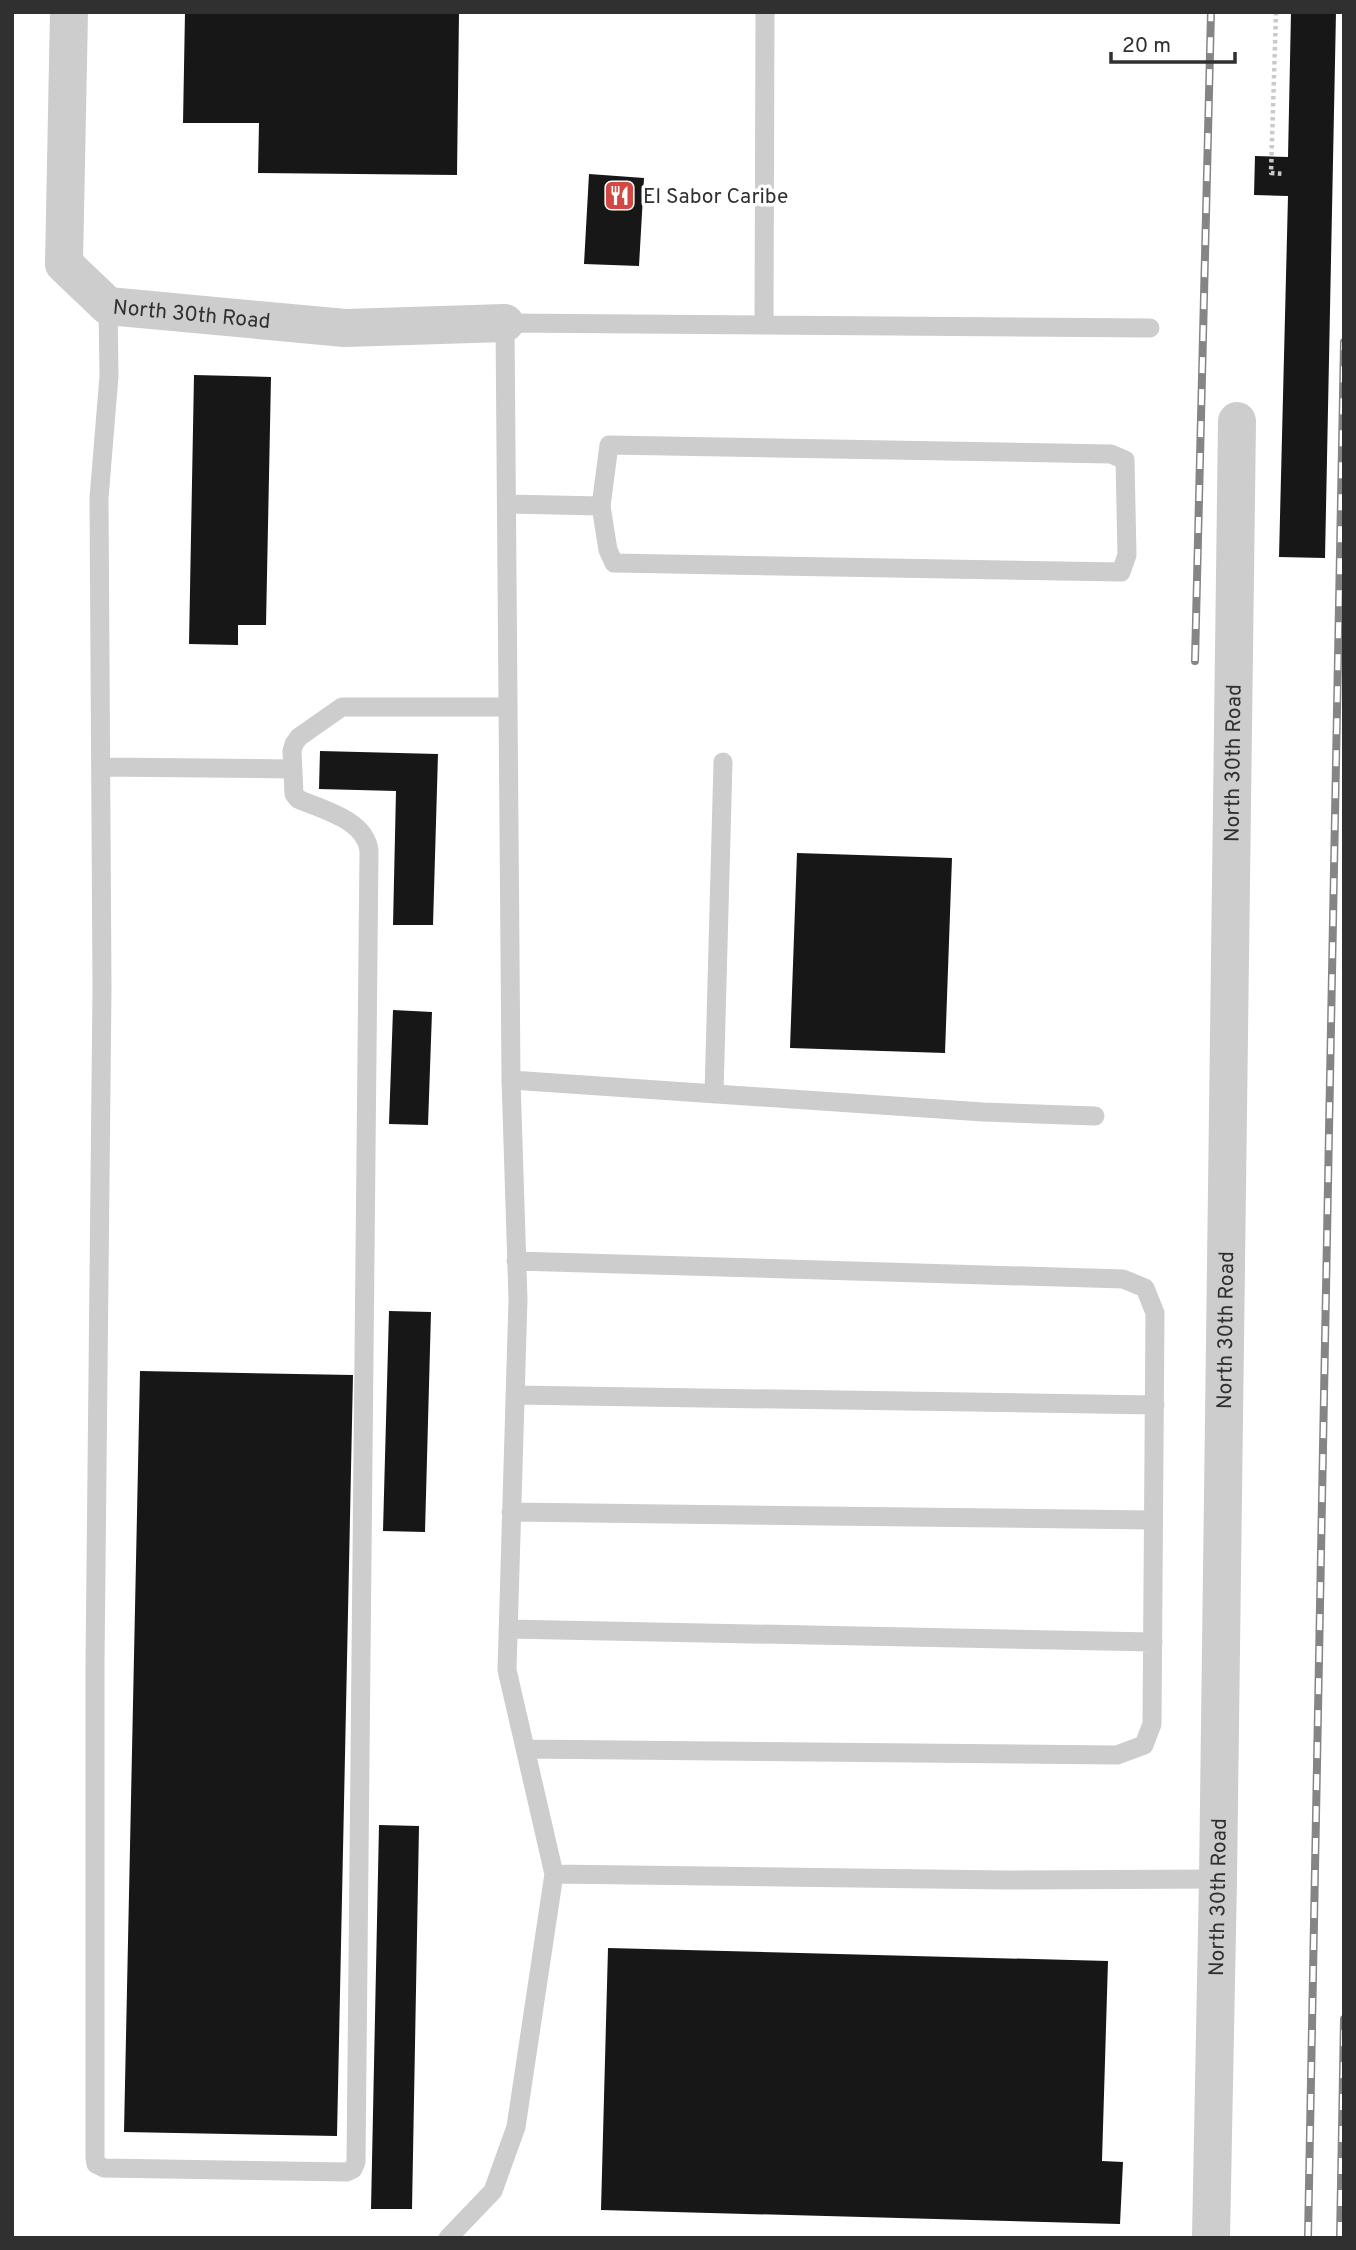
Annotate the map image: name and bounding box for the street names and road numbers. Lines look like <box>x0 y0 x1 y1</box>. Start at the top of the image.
street label: North 30th Road <box>112 295 272 336</box>
street label: North 30th Road <box>1220 684 1249 842</box>
street label: North 30th Road <box>1212 1251 1241 1409</box>
street label: North 30th Road <box>1204 1818 1234 1976</box>

